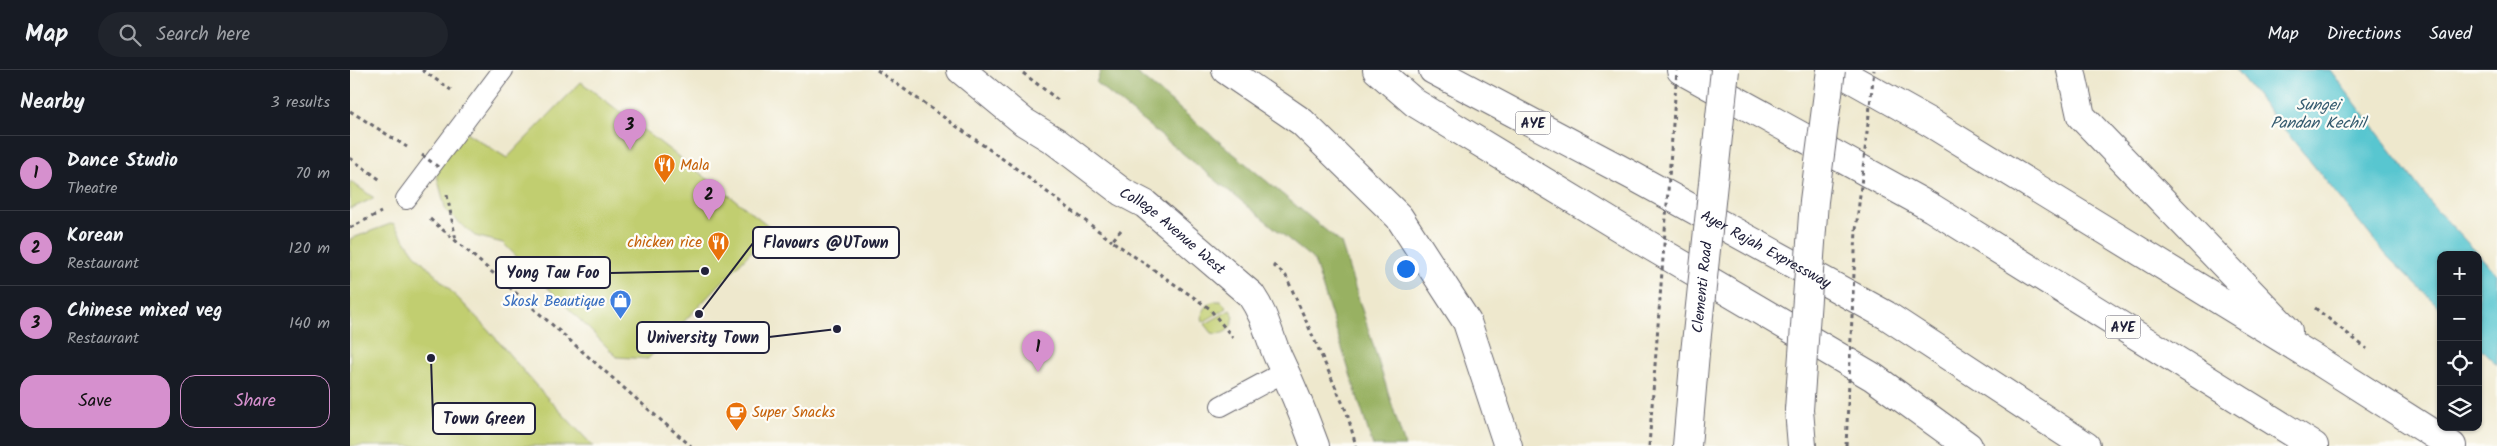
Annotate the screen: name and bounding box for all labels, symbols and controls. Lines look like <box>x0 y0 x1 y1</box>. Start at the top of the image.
search box <box>98 12 448 57</box>
text: Map <box>25 15 68 54</box>
text: Search here <box>156 20 250 50</box>
text: Map <box>2267 20 2299 49</box>
text: Directions <box>2327 20 2401 49</box>
text: Saved <box>2429 20 2472 49</box>
icon: search <box>116 21 144 49</box>
text: Nearby <box>20 86 85 119</box>
text: 3 results <box>271 90 330 115</box>
water label: Sungei Pandan Kechil <box>2270 93 2369 136</box>
pin: 3 <box>614 109 646 150</box>
road number: AYE <box>1516 112 1550 134</box>
text: Dance Studio <box>67 146 178 176</box>
restaurant icon: Mala <box>652 153 676 184</box>
place label: Mala <box>680 154 710 178</box>
text: 1 <box>34 161 38 186</box>
text: 70 m <box>295 161 330 186</box>
text: Theatre <box>67 176 118 201</box>
pin: 2 <box>693 179 725 220</box>
street label: College Avenue West <box>1115 181 1231 281</box>
street label: Ayer Rajah Expressway <box>1696 204 1836 296</box>
text: Korean <box>67 221 123 251</box>
callout: Flavours @UTown <box>753 227 899 258</box>
restaurant icon: chicken rice <box>706 230 730 261</box>
place label: chicken rice <box>627 231 702 255</box>
text: Flavours @UTown <box>763 231 889 256</box>
text: 2 <box>31 236 41 261</box>
text: 120 m <box>289 236 330 261</box>
street label: Clementi Road <box>1686 240 1720 334</box>
text: Restaurant <box>67 251 139 276</box>
map controls <box>2437 251 2482 431</box>
button: + <box>2437 251 2482 296</box>
your location <box>1393 256 1419 282</box>
callout: Yong Tau Foo <box>496 257 610 288</box>
text: Yong Tau Foo <box>506 261 600 286</box>
shop icon: Skosk Beautique <box>609 289 633 320</box>
place label: Skosk Beautique <box>503 290 605 314</box>
text: Chinese mixed veg <box>67 296 222 326</box>
button: − <box>2437 296 2482 341</box>
text: 3 <box>32 311 40 336</box>
text: 140 m <box>289 311 330 336</box>
road number: AYE <box>2106 316 2140 338</box>
callout: University Town <box>637 322 769 353</box>
text: Restaurant <box>67 326 139 351</box>
text: University Town <box>647 326 759 351</box>
pin: 1 <box>1022 331 1054 372</box>
button: locate <box>2437 341 2482 386</box>
button: Save <box>20 375 170 428</box>
button: Share <box>180 375 330 428</box>
button: layers <box>2437 386 2482 431</box>
cafe icon: Super Snacks <box>724 400 748 431</box>
place label: Super Snacks <box>752 401 836 425</box>
callout: Town Green <box>433 403 535 434</box>
text: Town Green <box>443 407 525 432</box>

